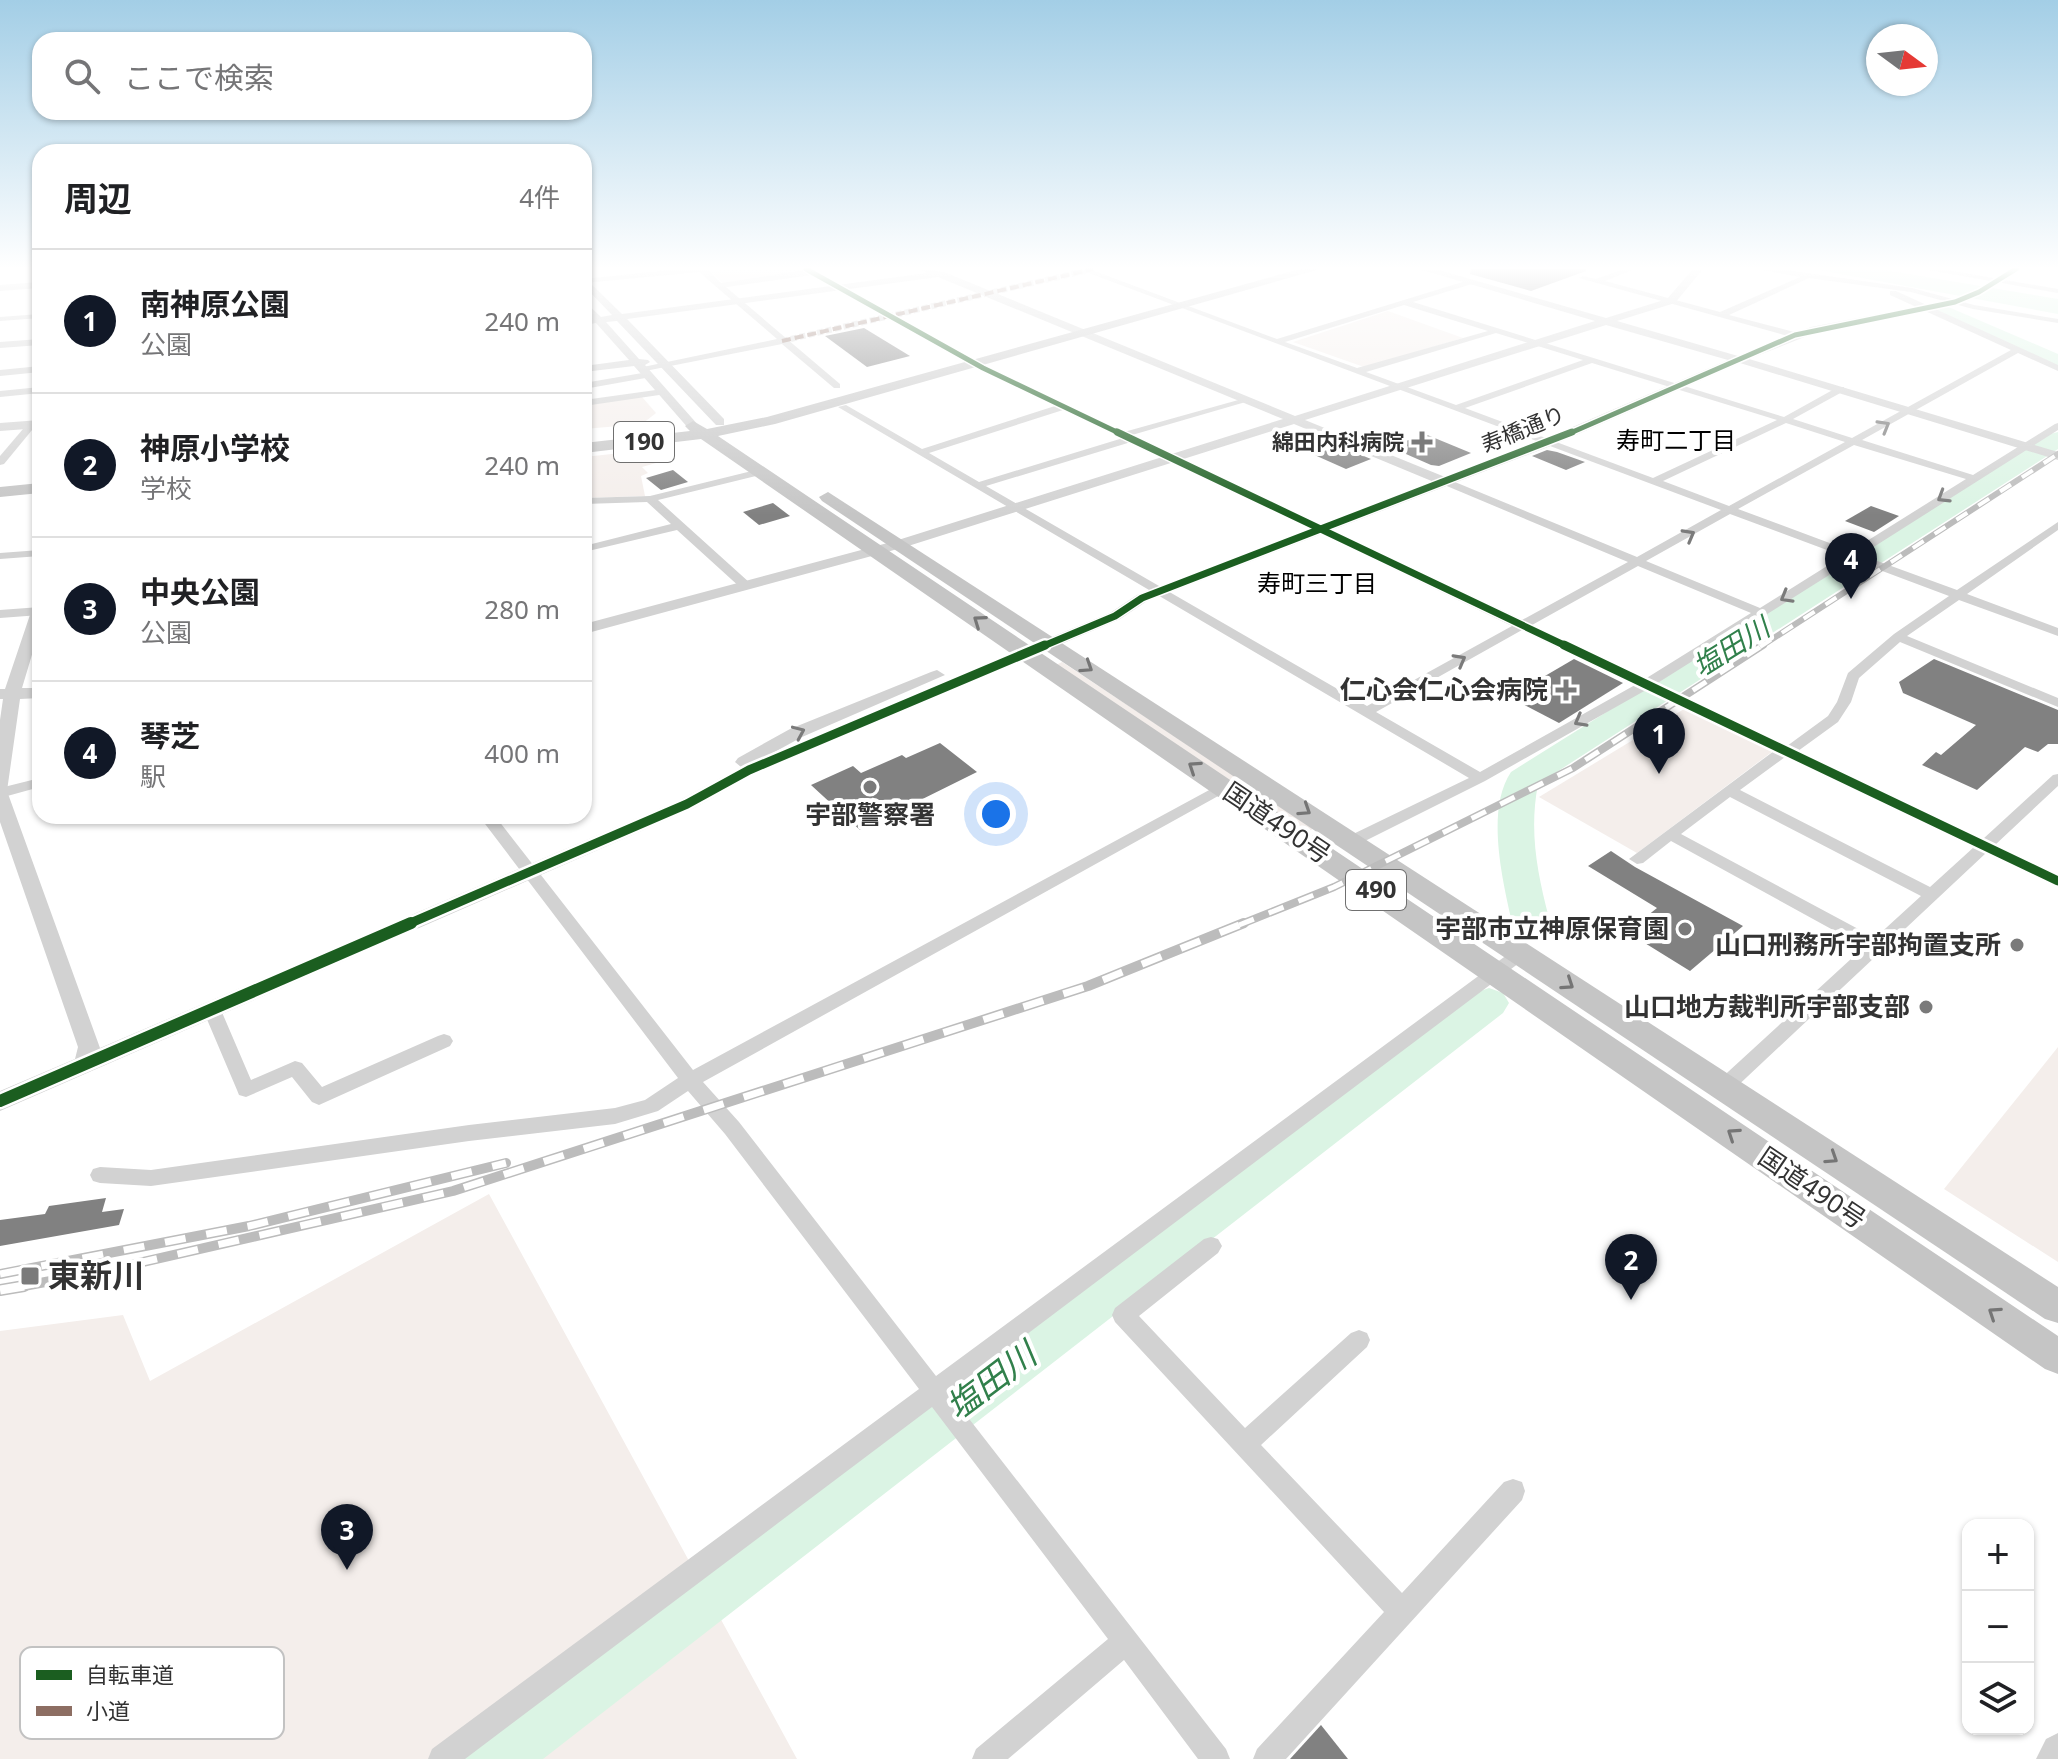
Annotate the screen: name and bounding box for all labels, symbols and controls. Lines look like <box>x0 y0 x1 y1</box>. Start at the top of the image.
north arrow <box>1866 24 1938 96</box>
search box <box>32 32 592 120</box>
icon: search <box>60 54 104 98</box>
text: ここで検索 <box>124 57 274 98</box>
text: 周辺 <box>64 175 132 221</box>
text: 4件 <box>519 179 560 215</box>
text: 南神原公園 <box>140 283 290 324</box>
text: 1 <box>83 303 97 339</box>
text: 240 m <box>484 303 560 339</box>
text: 公園 <box>140 326 192 362</box>
street label: 寿橋通り <box>1476 398 1569 458</box>
one-way arrow <box>1875 420 1890 436</box>
road number: 190 <box>614 422 674 462</box>
district label: 寿町二丁目 <box>1616 423 1736 456</box>
place label: 綿田内科病院 <box>1272 426 1404 456</box>
text: 神原小学校 <box>140 427 290 468</box>
marker: 綿田内科病院 <box>1411 431 1433 453</box>
text: 2 <box>83 447 97 483</box>
text: 240 m <box>484 447 560 483</box>
text: 学校 <box>140 470 192 506</box>
one-way arrow <box>1937 487 1952 502</box>
one-way arrow <box>1680 530 1695 545</box>
pin: 4 <box>1825 533 1877 599</box>
district label: 寿町三丁目 <box>1257 566 1377 599</box>
text: 中央公園 <box>140 571 260 612</box>
one-way arrow <box>1780 587 1795 603</box>
text: 3 <box>83 591 97 627</box>
text: 280 m <box>484 591 560 627</box>
water label: 塩田川 <box>1685 606 1779 685</box>
text: 公園 <box>140 614 192 650</box>
one-way arrow <box>973 616 987 631</box>
one-way arrow <box>1452 654 1466 670</box>
one-way arrow <box>1079 657 1093 672</box>
place label: 仁心会仁心会病院 <box>1340 671 1548 707</box>
marker: 仁心会仁心会病院 <box>1555 679 1577 701</box>
pin: 1 <box>1633 708 1685 774</box>
one-way arrow <box>1574 711 1589 727</box>
text: 琴芝 <box>140 715 200 756</box>
one-way arrow <box>791 726 805 742</box>
text: 4 <box>83 735 97 771</box>
text: 400 m <box>484 735 560 771</box>
text: 駅 <box>140 758 166 794</box>
one-way arrow <box>1189 762 1203 777</box>
street label: 国道490号 <box>1217 773 1338 871</box>
marker: 宇部警察署 <box>861 778 879 796</box>
your location <box>976 794 1016 834</box>
place label: 宇部警察署 <box>805 796 935 832</box>
one-way arrow <box>1296 800 1310 815</box>
road number: 490 <box>1346 870 1406 910</box>
place label: 宇部市立神原保育園 <box>1435 910 1669 946</box>
marker: 宇部市立神原保育園 <box>1676 920 1694 938</box>
place label: 山口刑務所宇部拘置支所 <box>1715 926 2001 962</box>
marker: 山口刑務所宇部拘置支所 <box>2008 936 2026 954</box>
one-way arrow <box>1560 974 1574 989</box>
place label: 山口地方裁判所宇部支部 <box>1624 988 1910 1024</box>
marker: 山口地方裁判所宇部支部 <box>1917 998 1935 1016</box>
one-way arrow <box>1727 1129 1742 1144</box>
street label: 国道490号 <box>1752 1138 1873 1236</box>
one-way arrow <box>1823 1148 1838 1163</box>
pin: 2 <box>1605 1234 1657 1300</box>
place label: 東新川 <box>48 1253 144 1296</box>
marker: 東新川 <box>19 1265 41 1287</box>
one-way arrow <box>1988 1308 2002 1323</box>
water label: 塩田川 <box>936 1329 1047 1429</box>
pin: 3 <box>321 1504 373 1570</box>
map controls <box>1962 1519 2034 1735</box>
button: + <box>1962 1519 2034 1591</box>
button: − <box>1962 1591 2034 1663</box>
legend <box>20 1647 284 1739</box>
text: 自転車道 <box>86 1659 174 1689</box>
button: layers <box>1962 1663 2034 1735</box>
text: 小道 <box>86 1695 130 1725</box>

